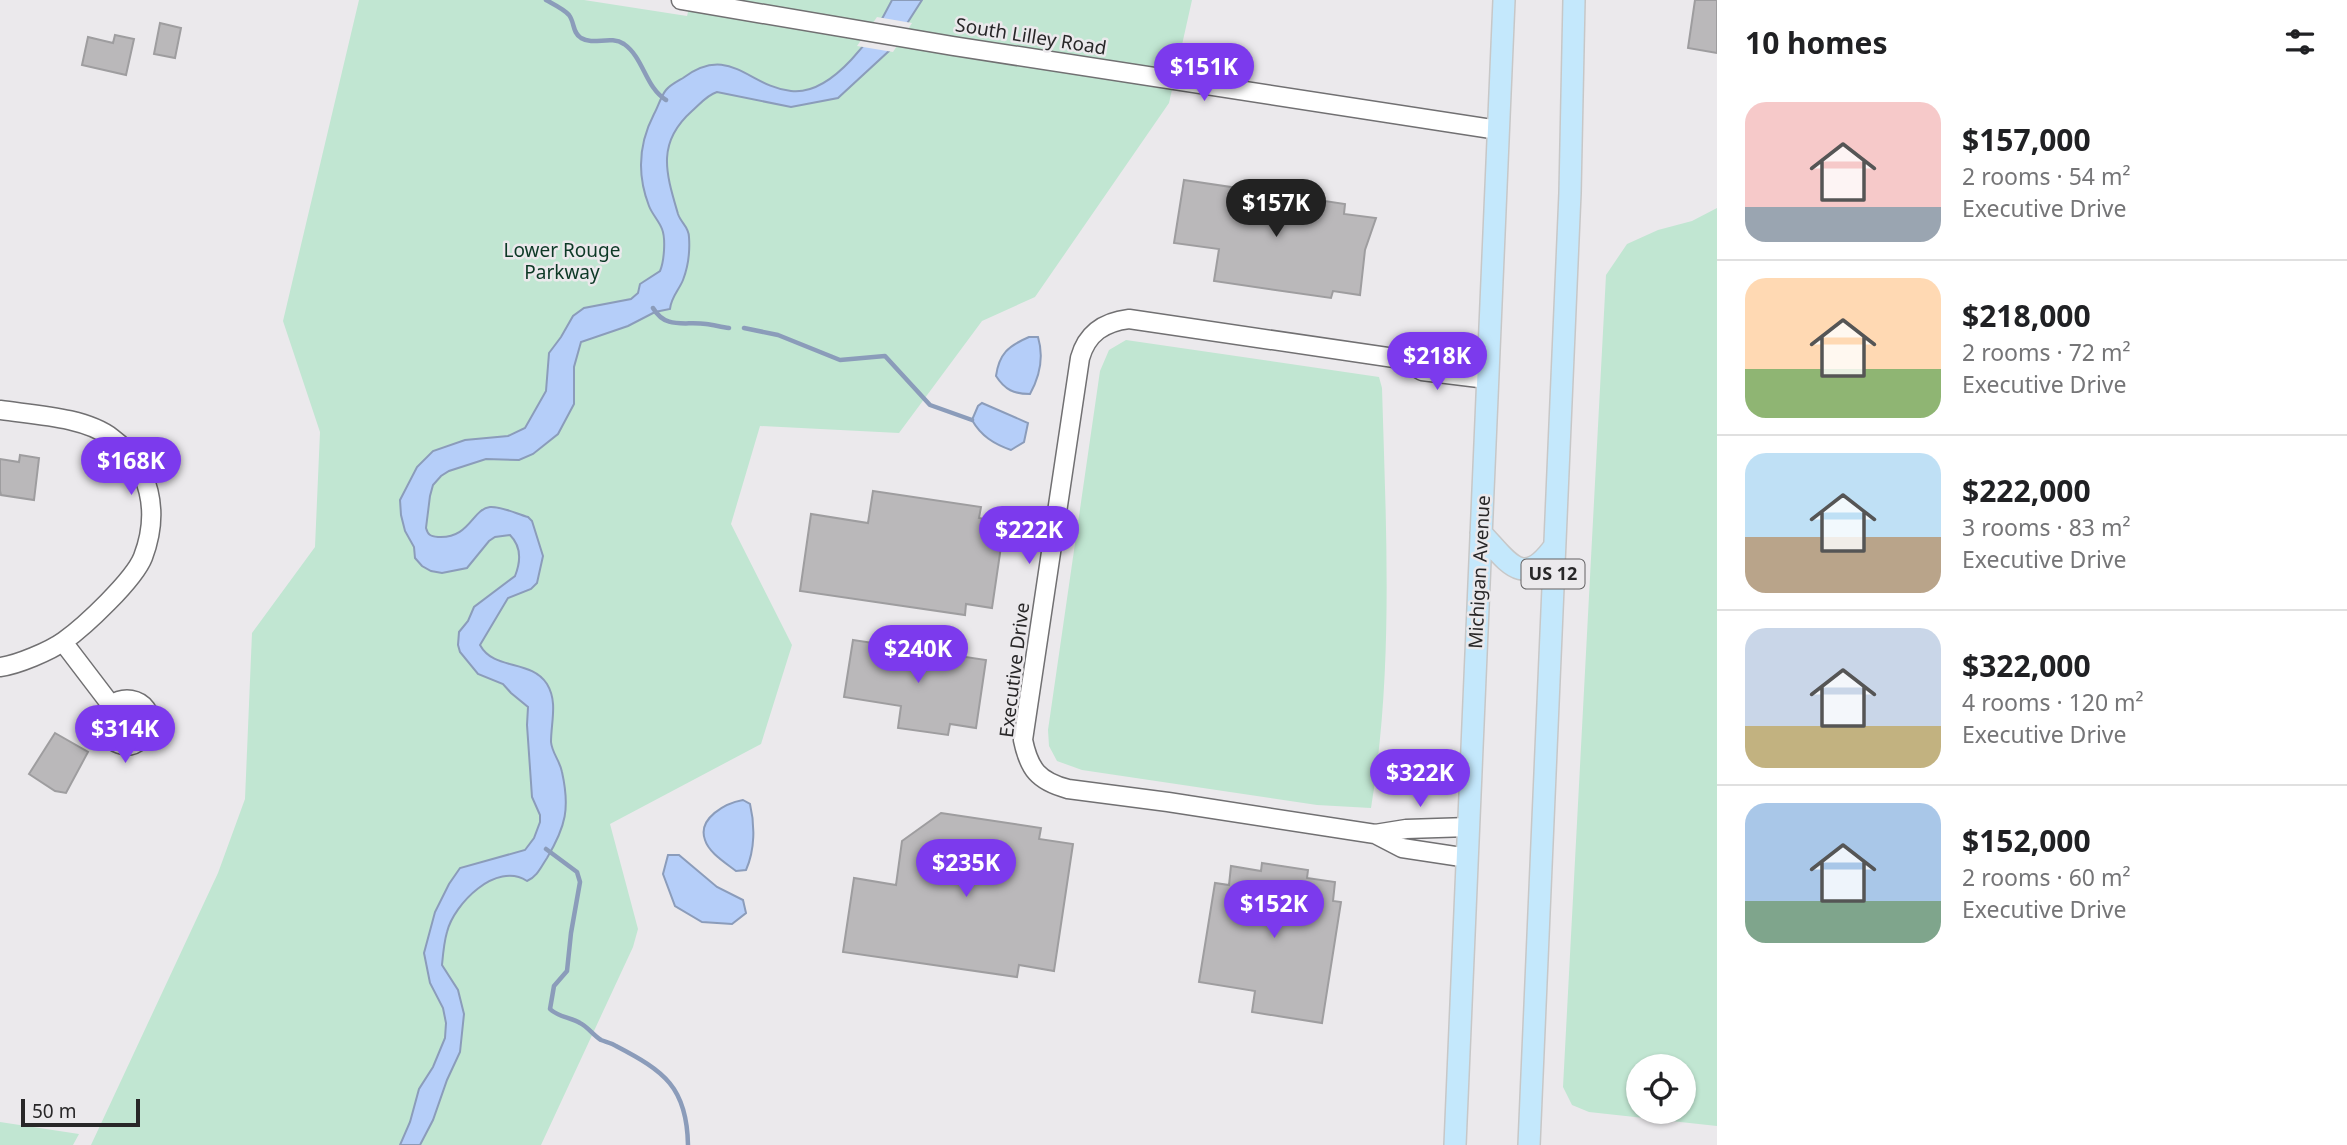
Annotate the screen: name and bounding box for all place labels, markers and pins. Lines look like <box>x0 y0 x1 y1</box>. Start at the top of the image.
pin: $151K <box>1155 43 1253 103</box>
pin: $157K <box>1227 180 1325 239</box>
pin: $218K <box>1388 332 1486 392</box>
pin: $168K <box>82 438 180 497</box>
pin: $222K <box>980 506 1078 566</box>
pin: $240K <box>869 626 967 685</box>
pin: $314K <box>76 706 174 765</box>
pin: $322K <box>1371 750 1469 809</box>
pin: $235K <box>917 839 1015 899</box>
pin: $152K <box>1225 880 1323 940</box>

